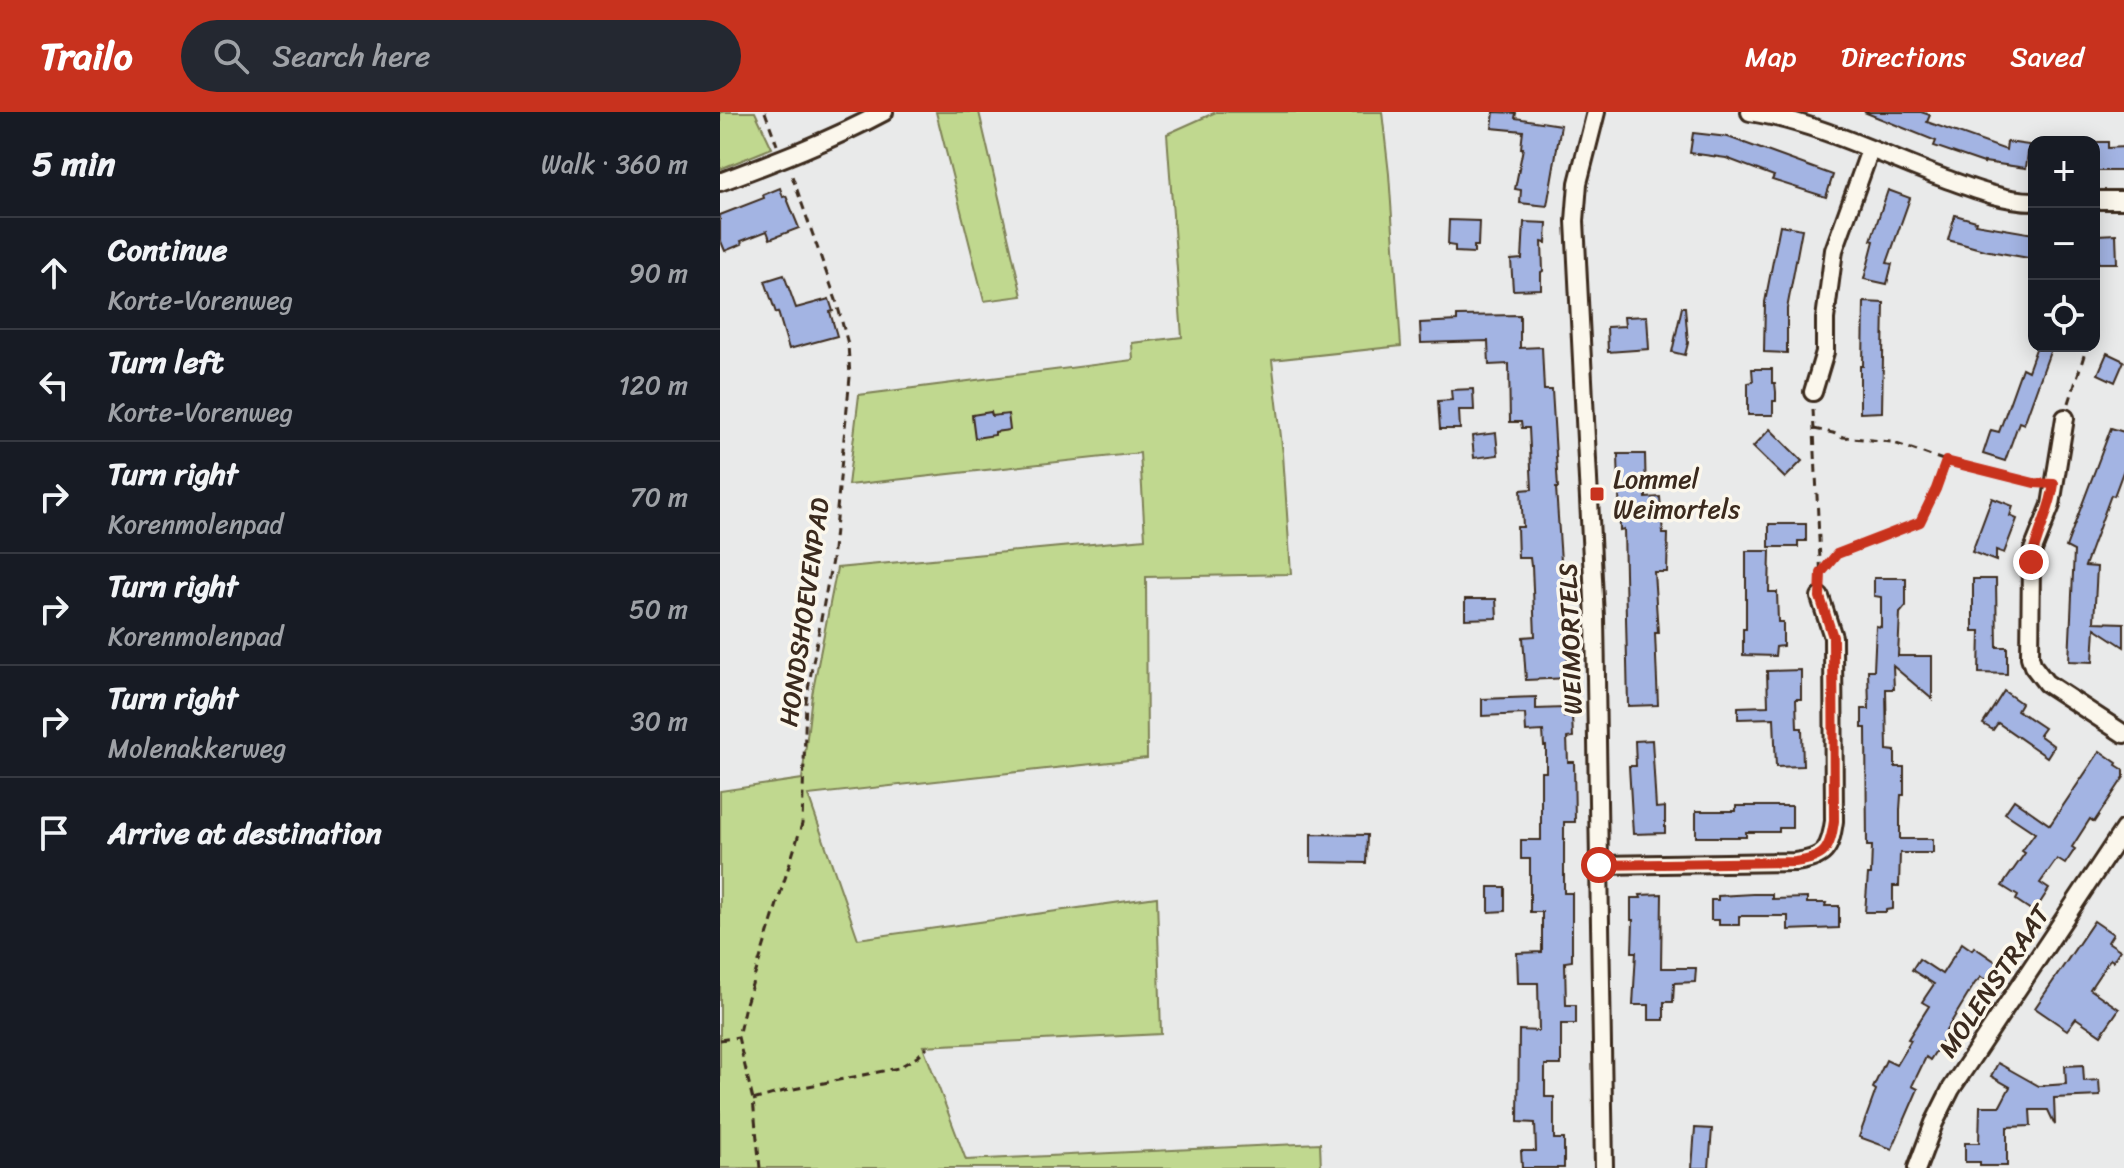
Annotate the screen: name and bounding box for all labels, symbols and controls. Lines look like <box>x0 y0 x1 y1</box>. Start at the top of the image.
search box <box>181 20 741 92</box>
text: Trailo <box>40 23 133 90</box>
text: Search here <box>273 29 431 83</box>
text: Map <box>1745 32 1797 81</box>
text: Directions <box>1841 32 1966 81</box>
text: Saved <box>2010 32 2084 81</box>
icon: search <box>209 34 253 78</box>
text: 5 min <box>32 134 115 194</box>
map controls <box>2028 136 2100 352</box>
button: + <box>2028 136 2100 208</box>
text: Walk · 360 m <box>541 141 688 187</box>
button: − <box>2028 208 2100 280</box>
text: Continue <box>108 223 227 277</box>
text: 90 m <box>629 250 688 296</box>
icon: ahead <box>32 251 76 295</box>
text: Korte-Vorenweg <box>108 277 293 323</box>
button: locate <box>2028 280 2100 352</box>
text: Turn left <box>108 335 224 389</box>
text: 120 m <box>619 362 688 408</box>
icon: left <box>32 363 76 407</box>
text: Korte-Vorenweg <box>108 389 293 435</box>
text: Turn right <box>108 447 238 501</box>
place label: Lommel Weimortels <box>1613 456 1740 532</box>
text: 70 m <box>630 474 688 520</box>
icon: right <box>32 475 76 519</box>
marker: Lommel Weimortels <box>1588 485 1606 503</box>
street label: HONDSHOEVENPAD <box>765 494 843 729</box>
text: Korenmolenpad <box>108 501 283 547</box>
route end <box>2013 544 2049 580</box>
text: Turn right <box>108 559 238 613</box>
street label: WEIMORTELS <box>1544 562 1596 716</box>
text: 50 m <box>629 586 688 632</box>
icon: right <box>32 587 76 631</box>
text: Korenmolenpad <box>108 613 283 659</box>
text: Turn right <box>108 671 238 725</box>
text: 30 m <box>631 698 688 744</box>
icon: right <box>32 699 76 743</box>
text: Molenakkerweg <box>108 725 286 771</box>
text: Arrive at destination <box>108 806 382 860</box>
icon: arrive <box>32 811 76 855</box>
route start <box>1581 847 1617 883</box>
street label: MOLENSTRAAT <box>1925 894 2063 1067</box>

